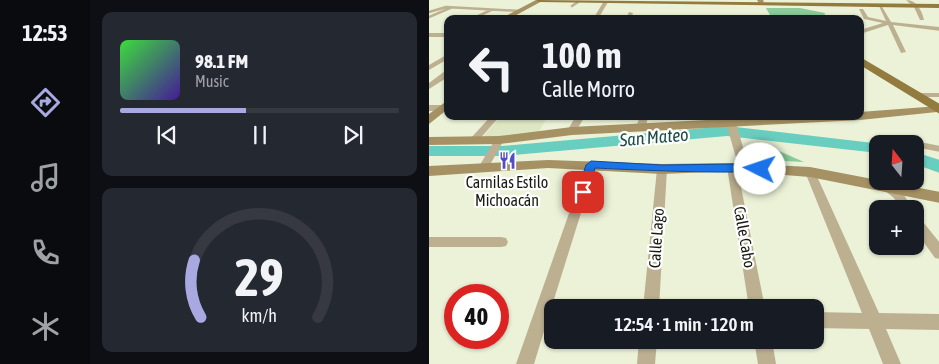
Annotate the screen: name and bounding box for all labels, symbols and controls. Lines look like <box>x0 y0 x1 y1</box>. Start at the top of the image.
text: 12:53 <box>22 20 68 46</box>
icon: left <box>459 35 524 100</box>
text: 100 m <box>542 35 621 75</box>
text: 98.1 FM <box>195 50 248 72</box>
text: Music <box>195 72 229 90</box>
text: Calle Morro <box>542 76 635 102</box>
icon: directions <box>28 85 63 120</box>
icon: previous <box>153 121 181 149</box>
icon: pause <box>246 121 274 149</box>
icon: next <box>339 121 367 149</box>
water label: San Mateo <box>618 124 689 151</box>
north arrow <box>869 135 924 190</box>
map controls <box>869 135 924 255</box>
position arrow <box>733 142 785 194</box>
restaurant icon: Carnilas Estilo Michoacán <box>497 150 517 170</box>
icon: music <box>28 160 63 195</box>
pin <box>562 171 604 213</box>
place label: Carnilas Estilo Michoacán <box>466 173 548 209</box>
icon: arrive <box>569 178 597 206</box>
button: + <box>869 200 924 255</box>
street label: Calle Cabo <box>731 205 759 269</box>
street label: Calle Lago <box>645 207 668 269</box>
icon: phone <box>28 235 63 270</box>
text: 29 <box>235 247 284 307</box>
speed limit sign: 40 <box>444 284 509 349</box>
text: km/h <box>242 305 277 326</box>
icon: climate <box>28 309 63 344</box>
text: 12:54 · 1 min · 120 m <box>614 313 754 335</box>

